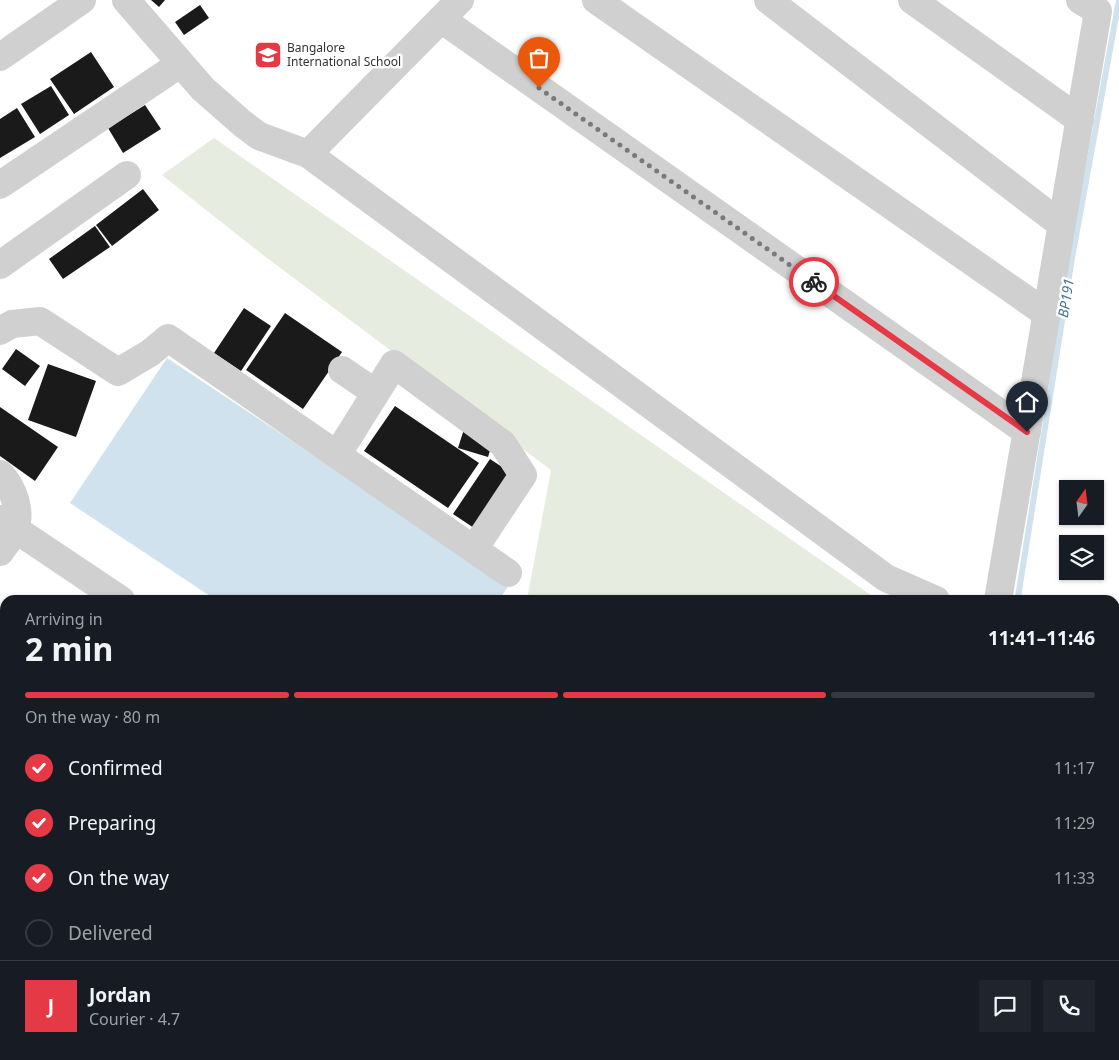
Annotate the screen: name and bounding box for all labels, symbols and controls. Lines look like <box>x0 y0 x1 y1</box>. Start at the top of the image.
pin <box>518 37 560 88</box>
place label: Bangalore International School <box>287 39 401 70</box>
school or university icon: Bangalore International School <box>253 40 283 70</box>
icon: bag <box>525 44 553 72</box>
courier <box>789 257 839 307</box>
icon: bike <box>800 268 828 296</box>
water label: BP191 <box>1053 277 1078 319</box>
pin <box>1006 381 1048 432</box>
icon: home <box>1013 388 1041 416</box>
north arrow <box>1059 480 1104 525</box>
map controls <box>1059 480 1104 580</box>
button: layers <box>1059 535 1104 580</box>
text: Arriving in <box>25 608 103 630</box>
text: 11:41–11:46 <box>988 625 1095 651</box>
text: 2 min <box>25 627 113 670</box>
text: On the way · 80 m <box>25 706 160 728</box>
icon: check <box>25 754 53 782</box>
text: Confirmed <box>68 755 163 781</box>
text: 11:17 <box>1054 757 1095 779</box>
icon: check <box>25 809 53 837</box>
text: Preparing <box>68 810 156 836</box>
text: 11:29 <box>1054 812 1095 834</box>
icon: check <box>25 864 53 892</box>
text: On the way <box>68 865 169 891</box>
text: 11:33 <box>1054 867 1095 889</box>
text: Delivered <box>68 920 153 946</box>
button: chat <box>979 980 1031 1032</box>
button: phone <box>1043 980 1095 1032</box>
text: Jordan <box>89 982 151 1008</box>
text: J <box>48 993 54 1019</box>
text: Courier · 4.7 <box>89 1008 180 1030</box>

